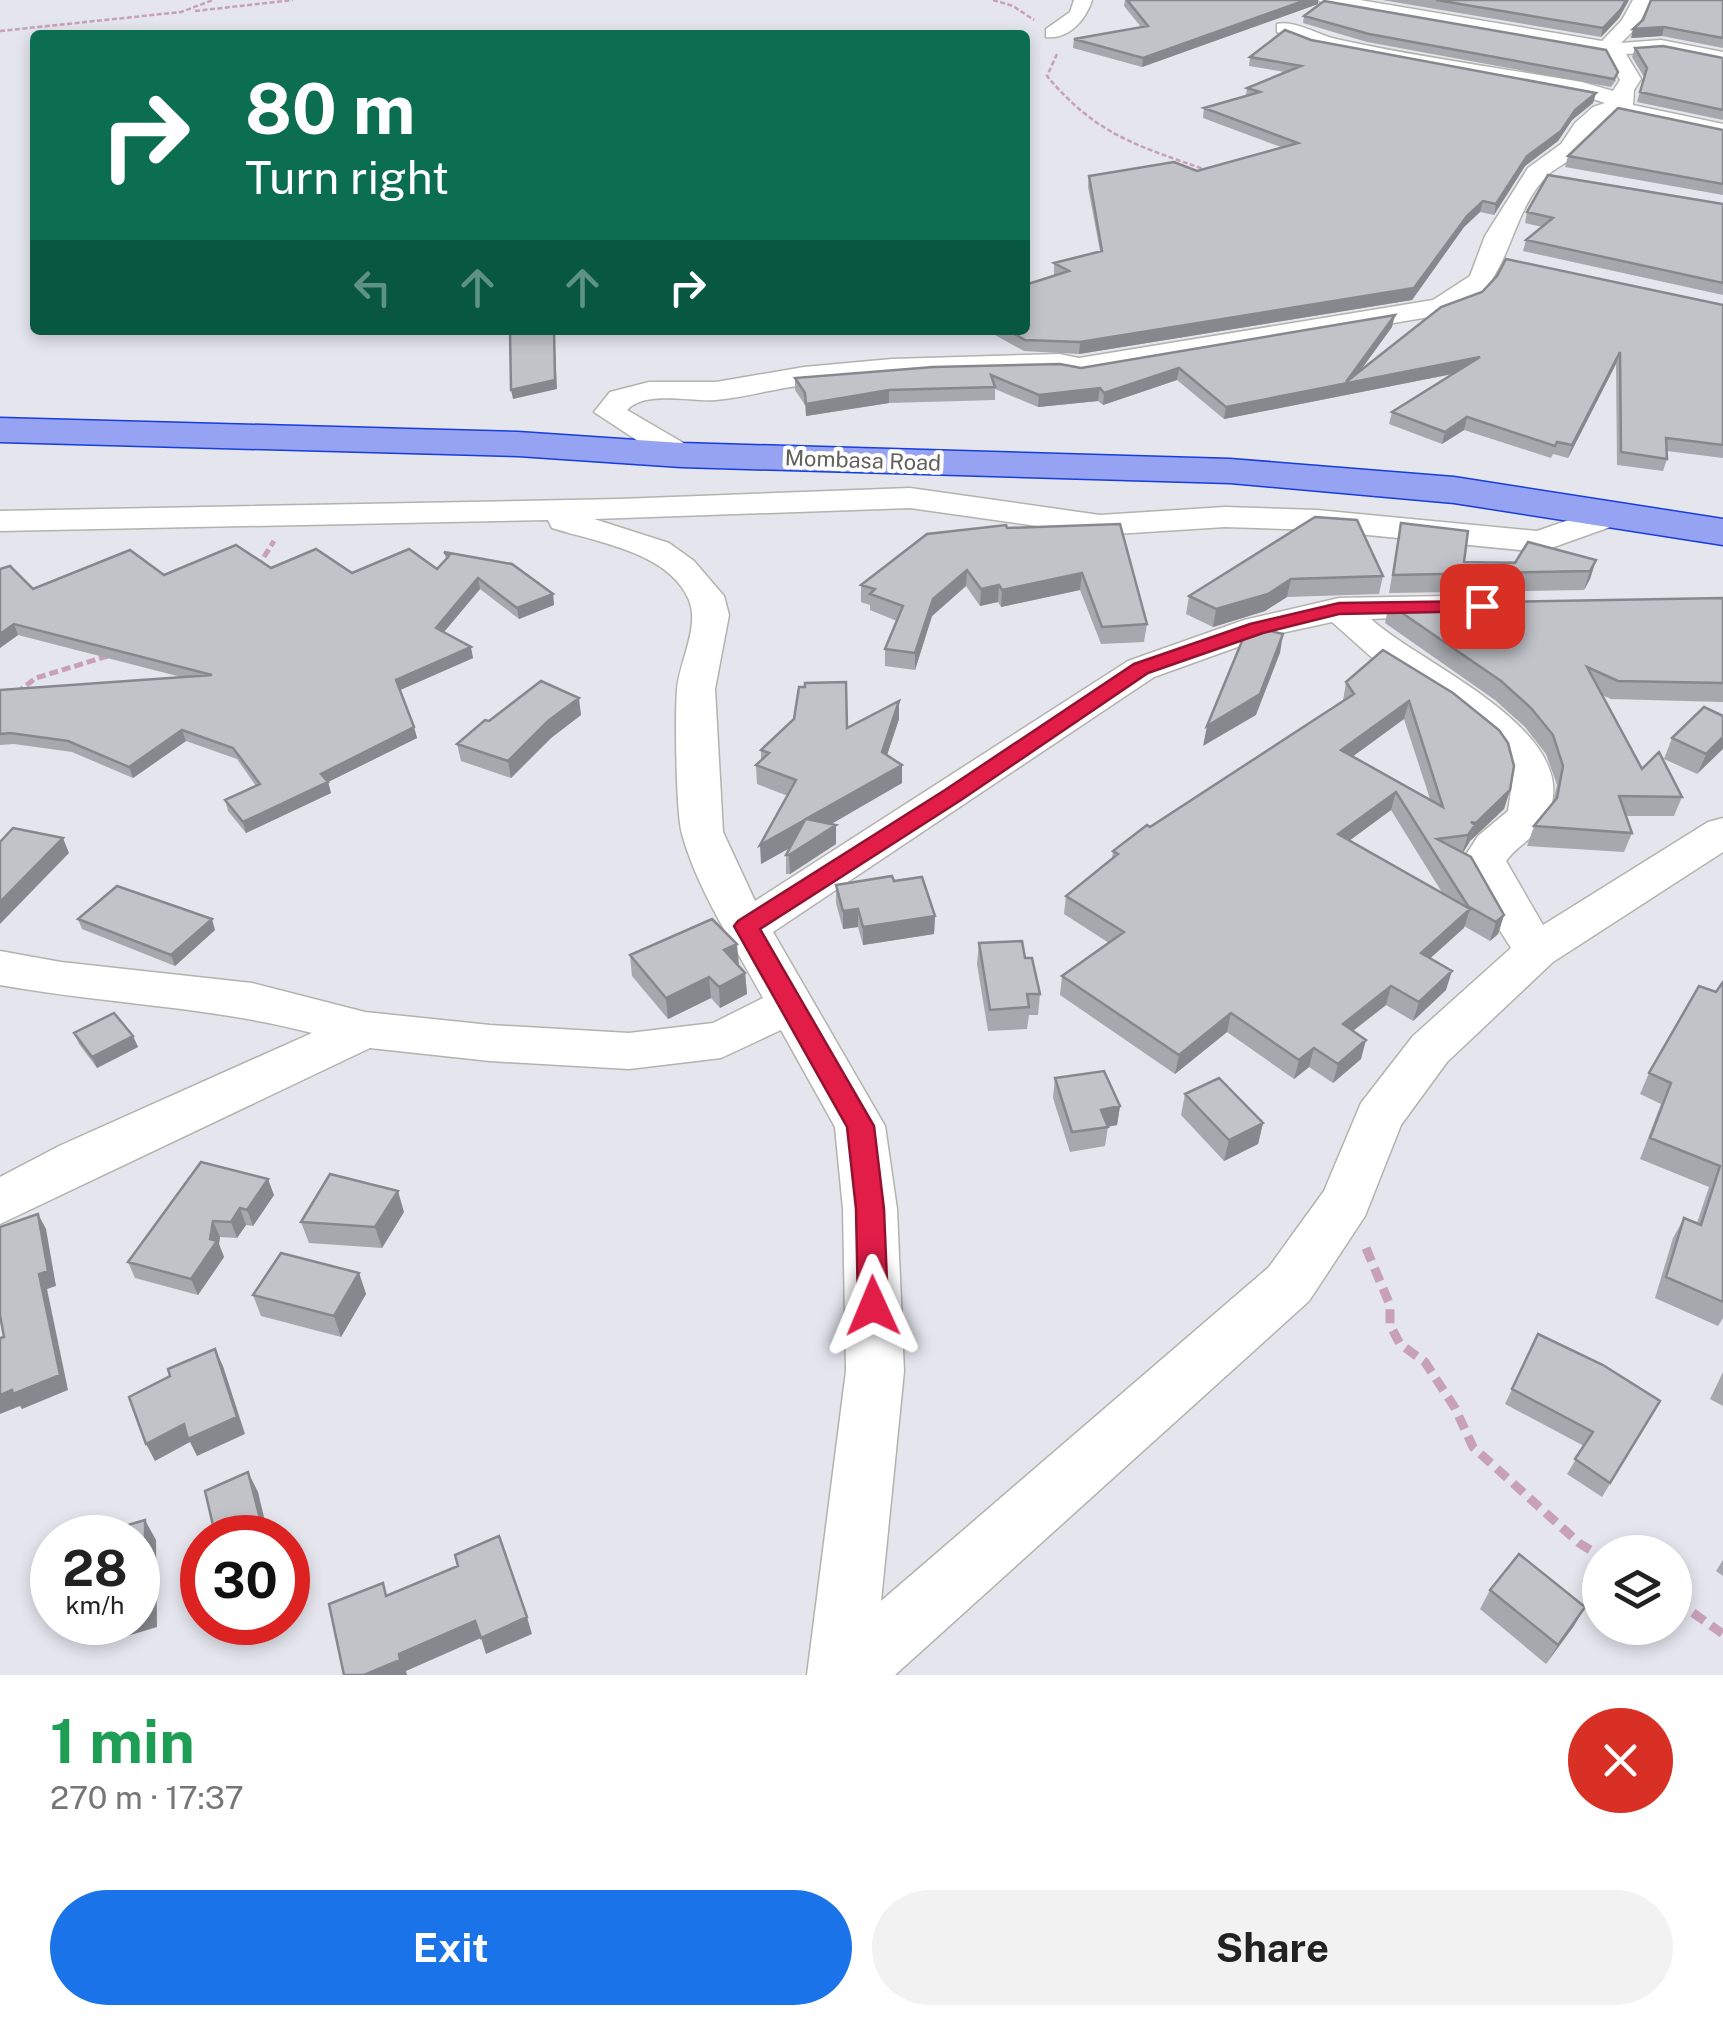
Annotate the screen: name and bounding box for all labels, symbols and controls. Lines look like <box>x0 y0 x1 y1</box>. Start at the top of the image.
text: 80 m <box>245 67 415 150</box>
icon: right <box>80 70 210 200</box>
text: Turn right <box>245 151 449 204</box>
icon: left <box>345 260 400 315</box>
icon: ahead <box>450 260 505 315</box>
icon: ahead <box>555 260 610 315</box>
icon: right <box>660 260 715 315</box>
street label: Mombasa Road <box>784 444 942 476</box>
pin <box>1440 564 1525 649</box>
icon: arrive <box>1455 579 1510 634</box>
position arrow <box>821 1254 925 1358</box>
speed limit sign: 30 <box>180 1515 310 1645</box>
map controls <box>1582 1535 1692 1645</box>
button: layers <box>1582 1535 1692 1645</box>
text: 28 <box>62 1538 128 1597</box>
text: km/h <box>66 1590 124 1620</box>
text: 1 min <box>50 1706 195 1777</box>
button: close <box>1568 1708 1673 1813</box>
text: 270 m · 17:37 <box>50 1779 244 1816</box>
button: Exit <box>50 1890 852 2005</box>
button: Share <box>872 1890 1673 2005</box>

